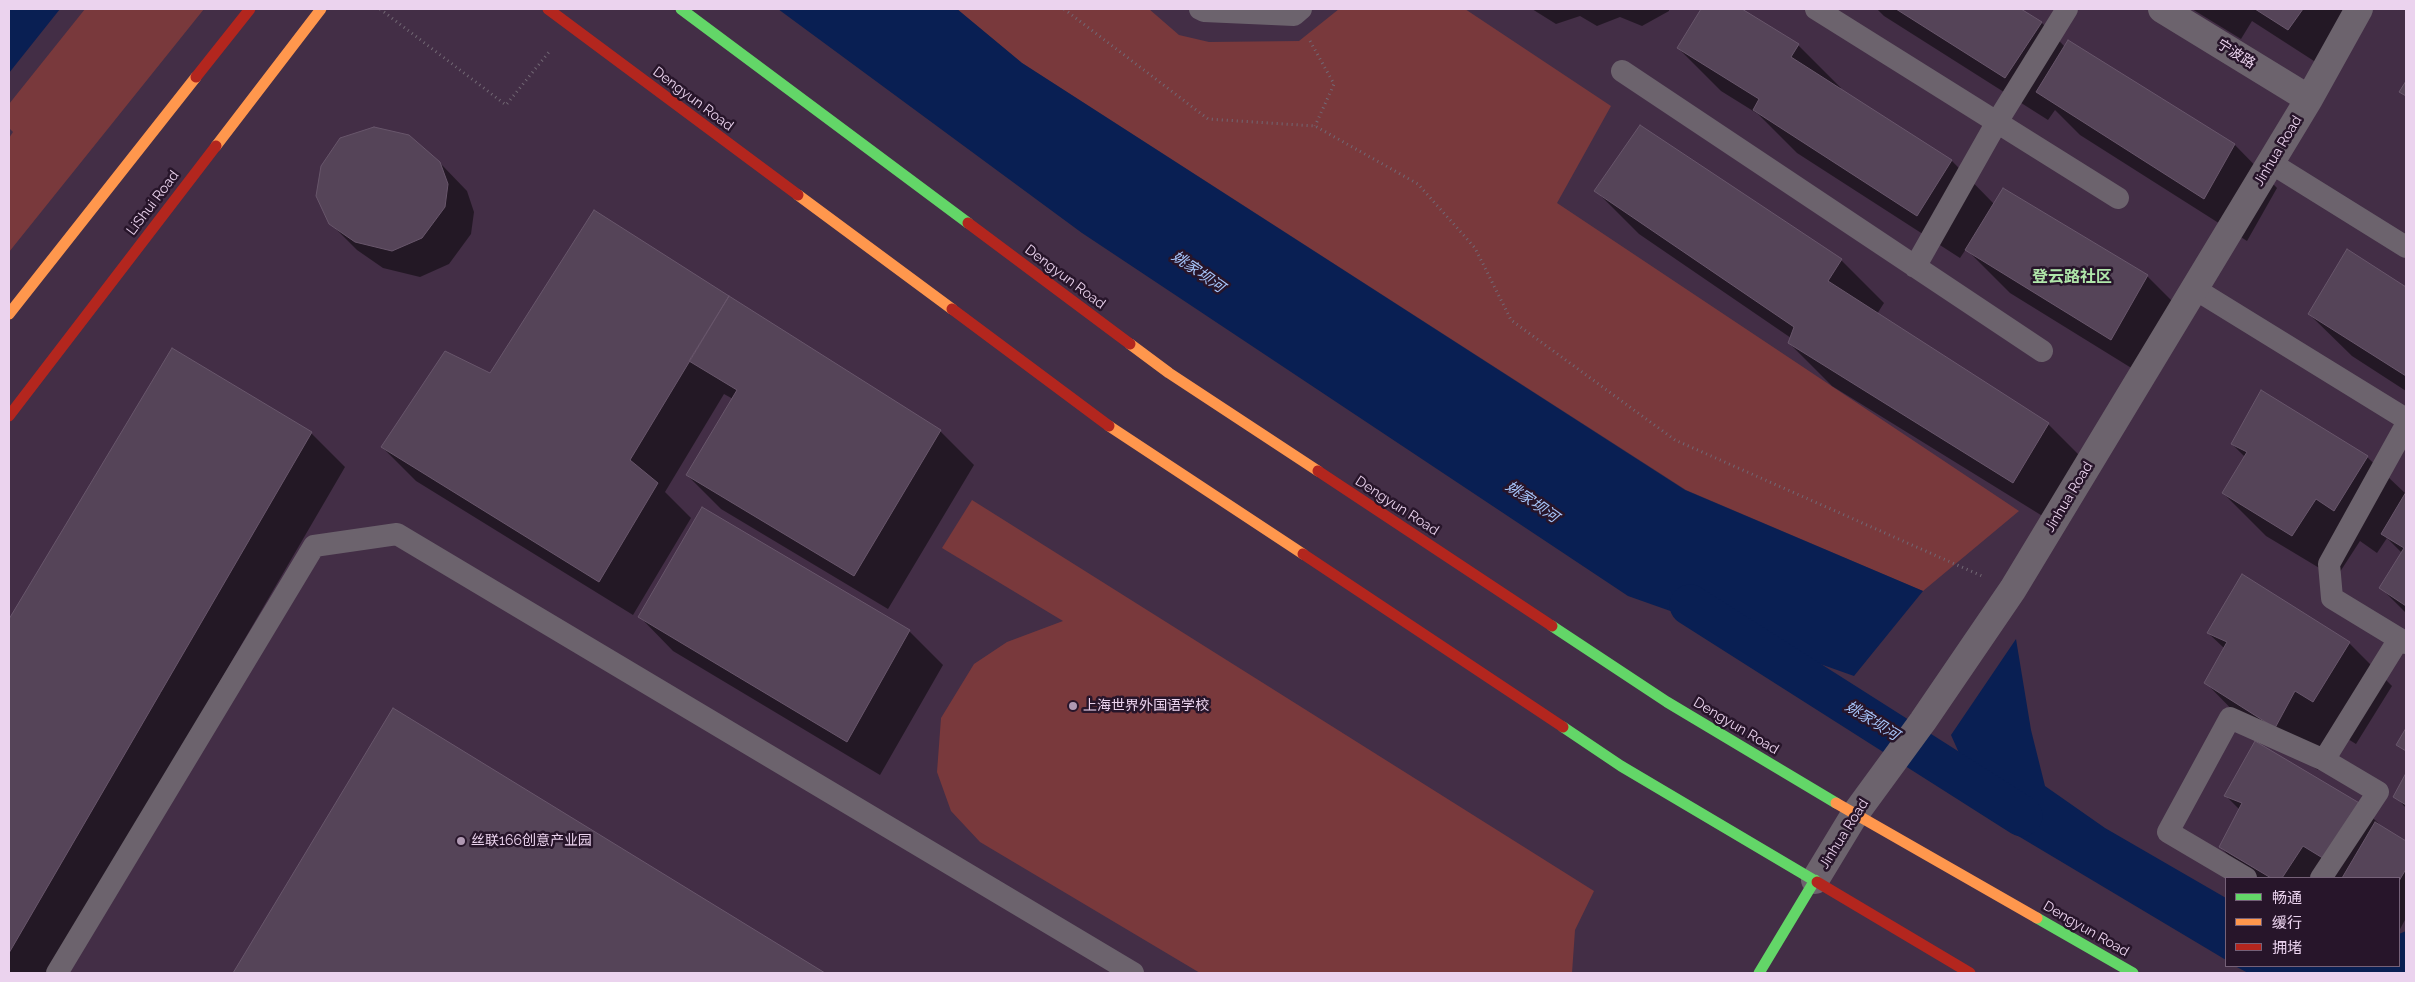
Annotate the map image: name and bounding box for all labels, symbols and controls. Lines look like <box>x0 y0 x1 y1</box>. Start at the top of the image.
street label: 宁波路 <box>2214 36 2258 72</box>
street label: Dengyun Road <box>650 63 736 135</box>
street label: Jinhua Road <box>2250 113 2306 189</box>
street label: LiShui Road <box>123 167 183 239</box>
street label: Dengyun Road <box>1022 241 1108 313</box>
water label: 姚家坝河 <box>1168 247 1228 297</box>
district label: 登云路社区 <box>2032 267 2112 287</box>
street label: Jinhua Road <box>2041 459 2097 535</box>
street label: Dengyun Road <box>1352 473 1442 539</box>
water label: 姚家坝河 <box>1502 477 1562 527</box>
street label: Dengyun Road <box>1690 694 1782 758</box>
water label: 姚家坝河 <box>1842 697 1902 745</box>
place label: 上海世界外国语学校 <box>1083 698 1209 714</box>
marker: 上海世界外国语学校 <box>1067 700 1079 712</box>
street label: Jinhua Road <box>1816 796 1872 872</box>
place label: 丝联166创意产业园 <box>471 833 592 849</box>
marker: 丝联166创意产业园 <box>455 835 467 847</box>
legend <box>2225 877 2400 967</box>
text: 畅通 <box>2272 889 2302 907</box>
street label: Dengyun Road <box>2040 898 2132 960</box>
text: 缓行 <box>2272 914 2302 932</box>
text: 拥堵 <box>2272 939 2302 957</box>

